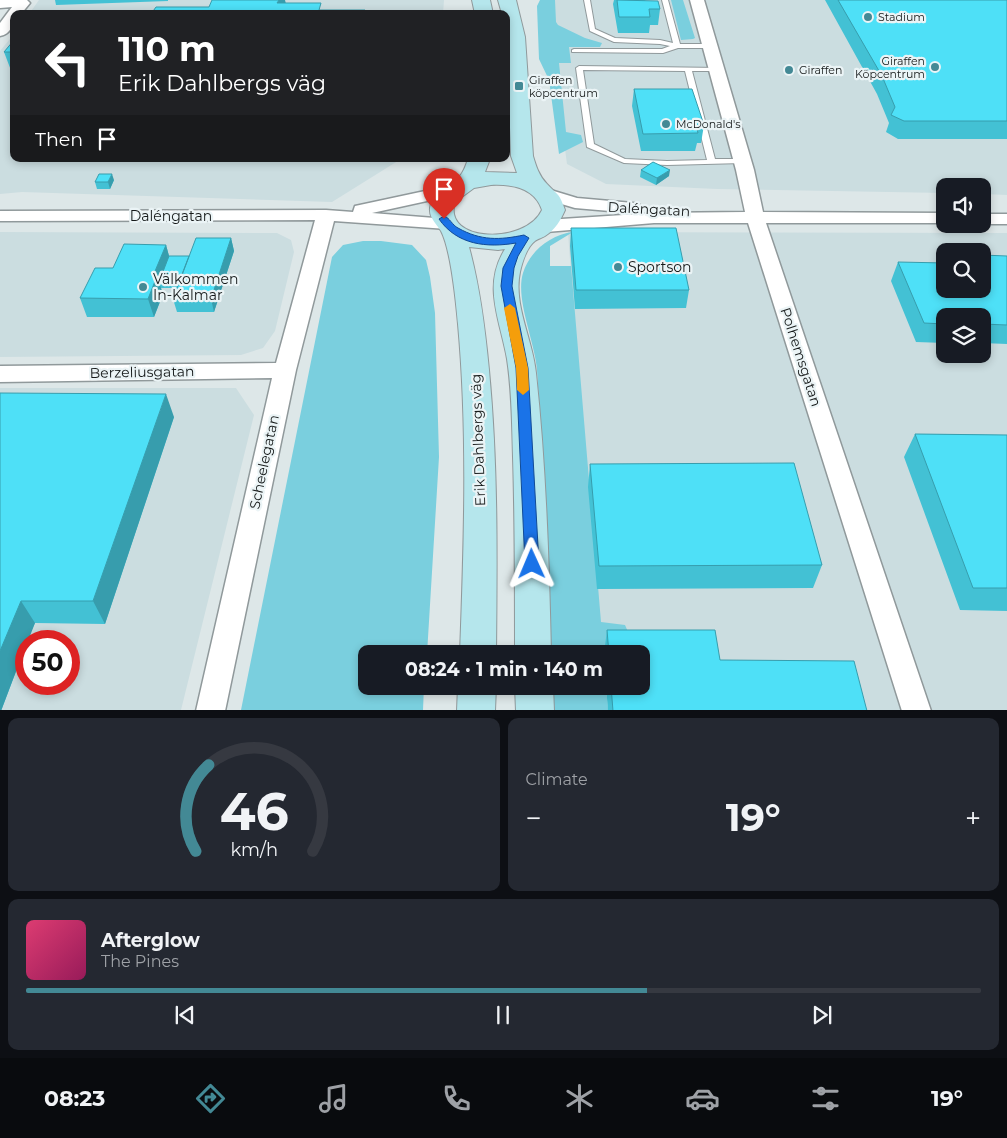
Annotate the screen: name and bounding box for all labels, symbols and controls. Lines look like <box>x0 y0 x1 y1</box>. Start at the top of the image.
place label: Stadium <box>878 10 925 24</box>
marker: Stadium <box>862 11 874 23</box>
text: 110 m <box>118 27 216 70</box>
icon: left <box>35 30 100 95</box>
place label: Giraffen Köpcentrum <box>855 54 925 81</box>
marker: Giraffen Köpcentrum <box>929 61 941 73</box>
place label: Giraffen <box>799 63 842 77</box>
marker: Giraffen <box>783 64 795 76</box>
text: Erik Dahlbergs väg <box>118 70 326 97</box>
place label: Giraffen köpcentrum <box>529 73 598 100</box>
marker: Giraffen köpcentrum <box>513 80 525 92</box>
place label: McDonald's <box>676 117 741 131</box>
marker: McDonald's <box>660 118 672 130</box>
icon: arrive <box>93 125 121 153</box>
text: Then <box>35 128 83 151</box>
pin <box>423 168 465 219</box>
icon: arrive <box>430 175 458 203</box>
map controls <box>936 178 991 363</box>
button: sound <box>936 178 991 233</box>
street label: Daléngatan <box>607 198 691 220</box>
street label: Daléngatan <box>130 207 212 225</box>
button: search <box>936 243 991 298</box>
place label: Sportson <box>628 258 691 276</box>
marker: Sportson <box>612 261 624 273</box>
place label: Välkommen In-Kalmar <box>153 270 239 304</box>
marker: Välkommen In-Kalmar <box>137 281 149 293</box>
street label: Polhemsgatan <box>777 305 825 409</box>
button: layers <box>936 308 991 363</box>
street label: Berzeliusgatan <box>89 362 195 382</box>
street label: Erik Dahlbergs väg <box>467 374 489 506</box>
street label: Scheelegatan <box>245 413 283 511</box>
position arrow <box>505 537 557 589</box>
speed limit sign: 50 <box>15 630 80 695</box>
text: 08:24 · 1 min · 140 m <box>405 658 603 681</box>
text: Climate <box>526 770 588 789</box>
text: 46 <box>219 780 288 843</box>
text: 19° <box>726 794 781 841</box>
text: − <box>526 801 542 835</box>
text: + <box>965 801 981 835</box>
text: km/h <box>230 839 278 860</box>
text: Afterglow <box>101 929 200 952</box>
text: The Pines <box>101 952 179 971</box>
icon: previous <box>171 1001 199 1029</box>
icon: pause <box>489 1001 517 1029</box>
icon: next <box>808 1001 836 1029</box>
icon: directions <box>193 1081 228 1116</box>
icon: music <box>316 1081 351 1116</box>
icon: phone <box>439 1081 474 1116</box>
icon: climate <box>562 1081 597 1116</box>
icon: car <box>685 1081 720 1116</box>
icon: filters <box>808 1081 843 1116</box>
text: 08:23 <box>44 1085 105 1112</box>
text: 19° <box>931 1085 963 1112</box>

